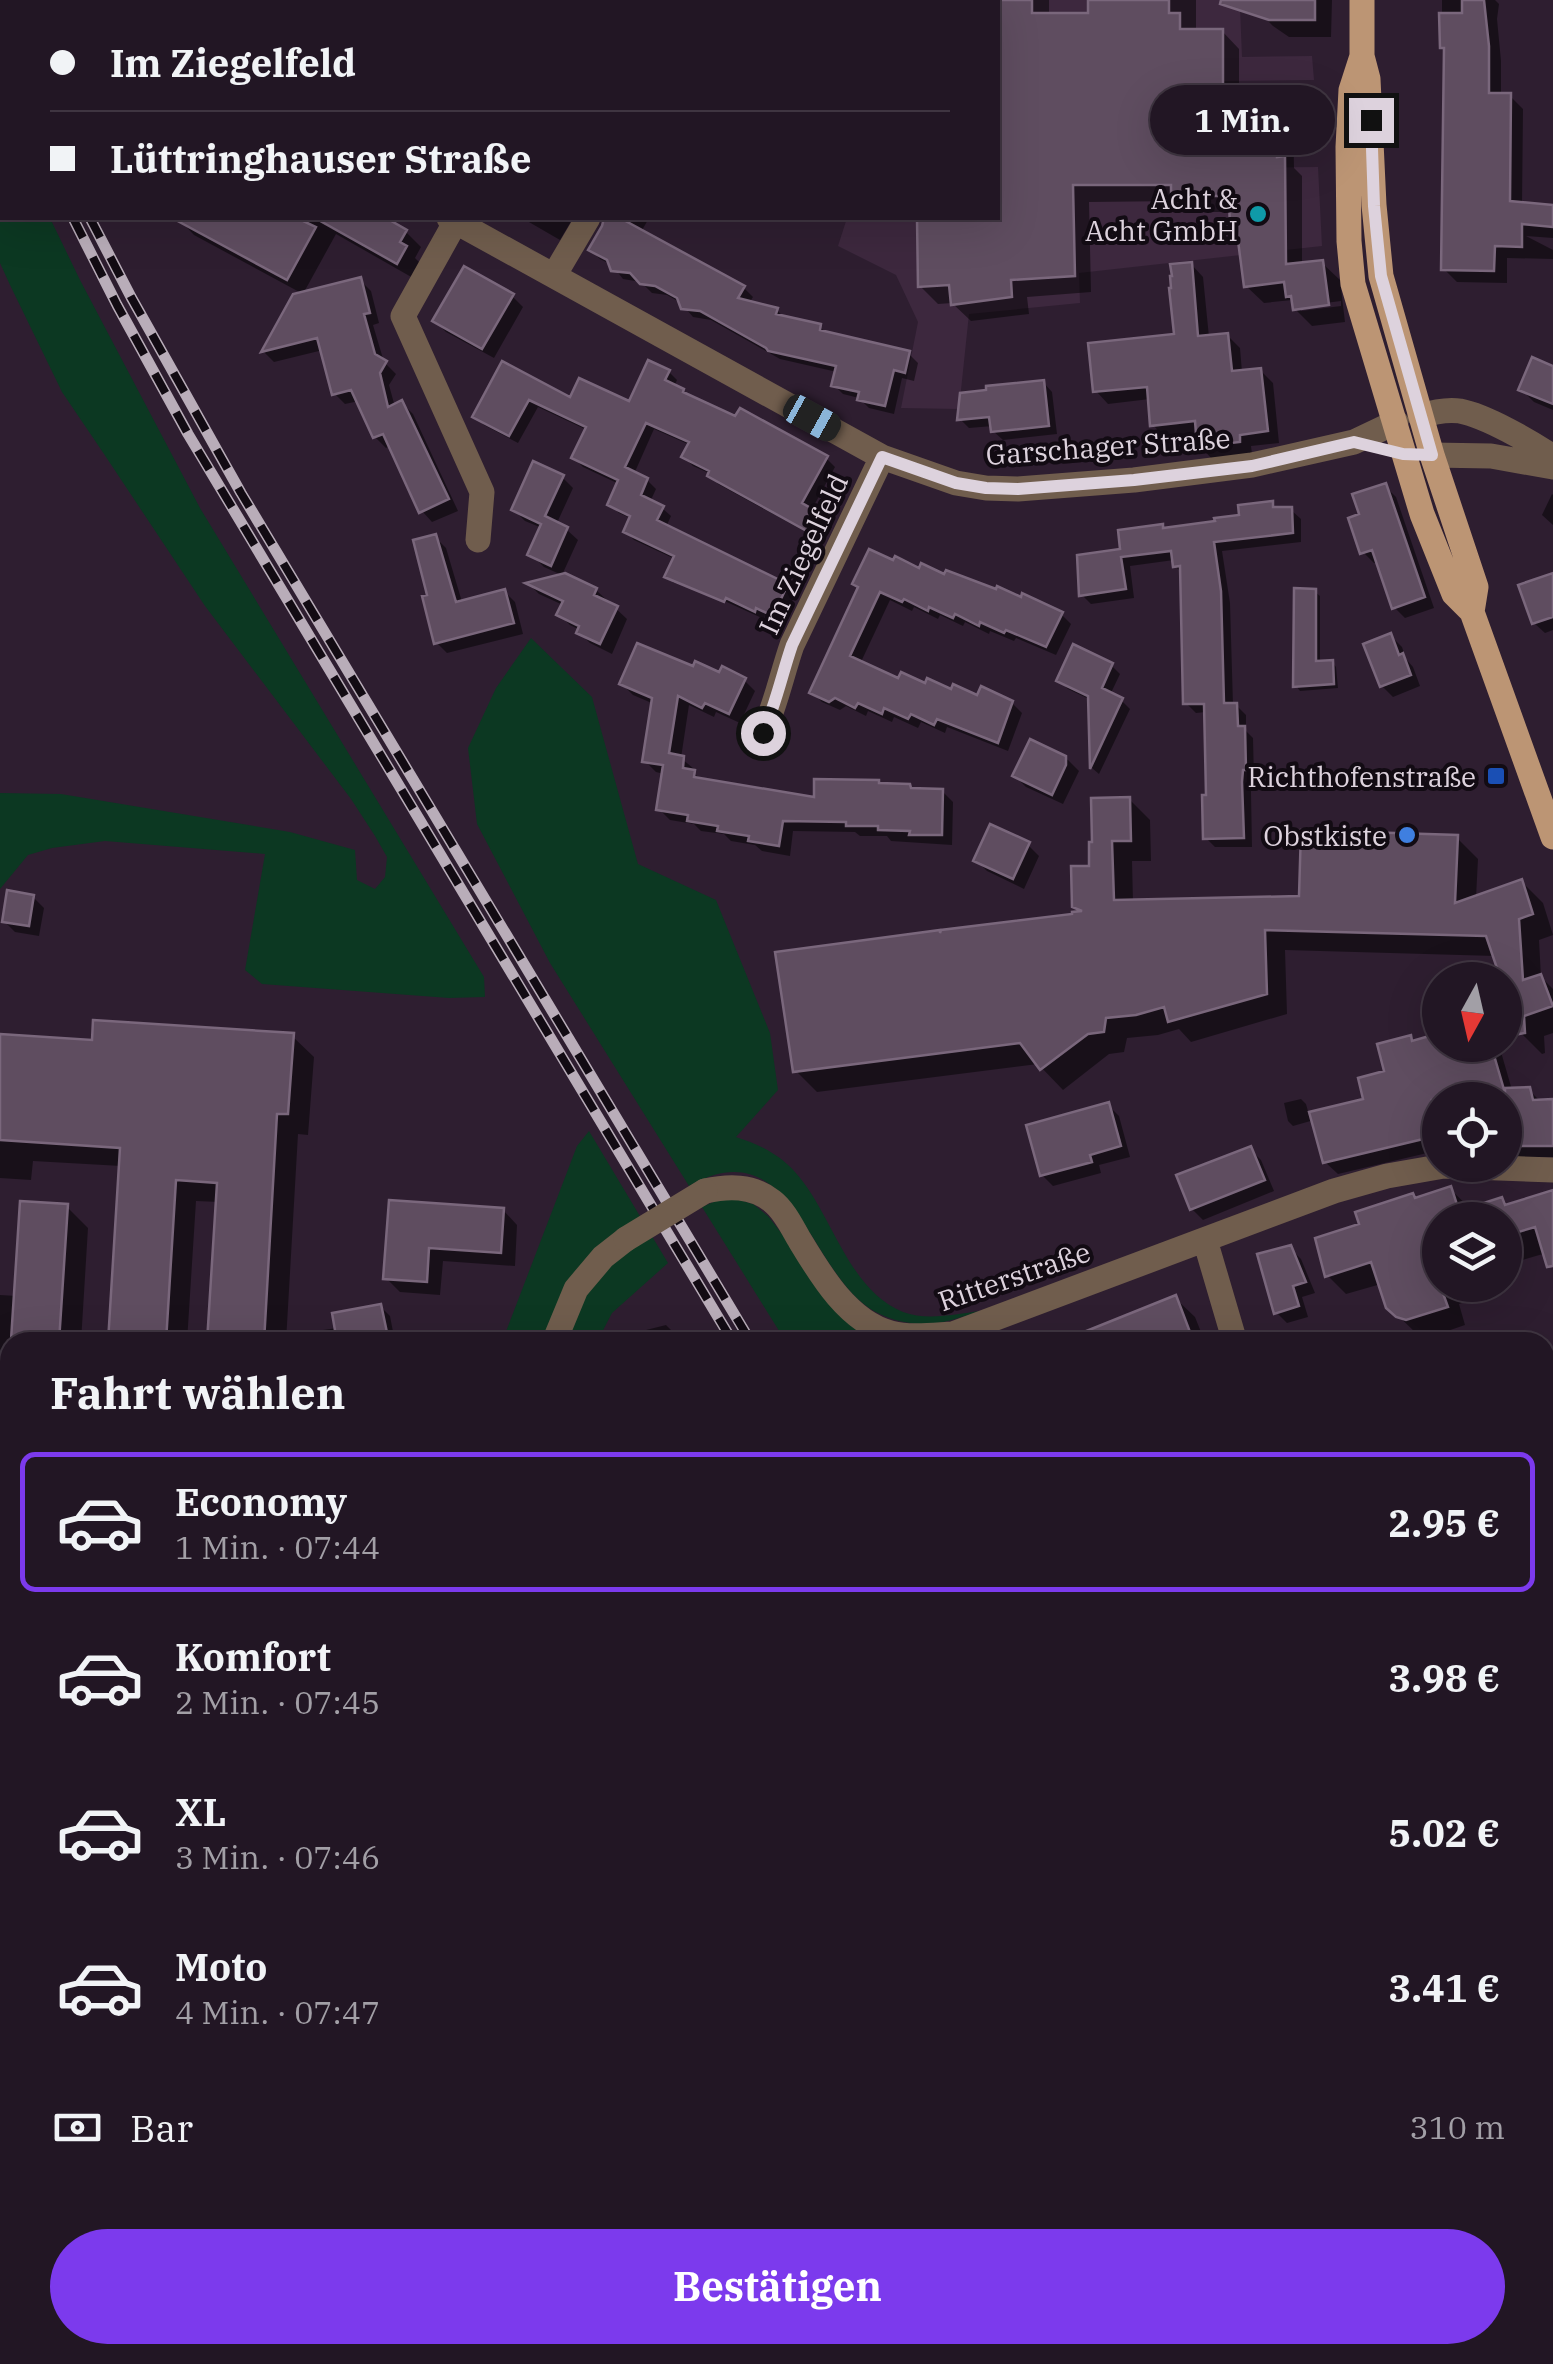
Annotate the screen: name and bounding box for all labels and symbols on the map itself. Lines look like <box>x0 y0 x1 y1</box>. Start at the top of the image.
callout: 1 Min. <box>1151 85 1336 155</box>
route end <box>1349 98 1394 143</box>
place label: Acht & Acht GmbH <box>1085 180 1238 249</box>
marker: Acht & Acht GmbH <box>1247 203 1269 225</box>
car <box>778 390 846 446</box>
street label: Garschager Straße <box>985 419 1231 473</box>
street label: Im Ziegelfeld <box>750 468 856 640</box>
route start <box>741 711 786 756</box>
place label: Richthofenstraße <box>1247 758 1476 795</box>
marker: Richthofenstraße <box>1485 765 1507 787</box>
place label: Obstkiste <box>1263 817 1387 854</box>
marker: Obstkiste <box>1396 824 1418 846</box>
north arrow <box>1422 962 1522 1062</box>
street label: Ritterstraße <box>933 1233 1095 1319</box>

